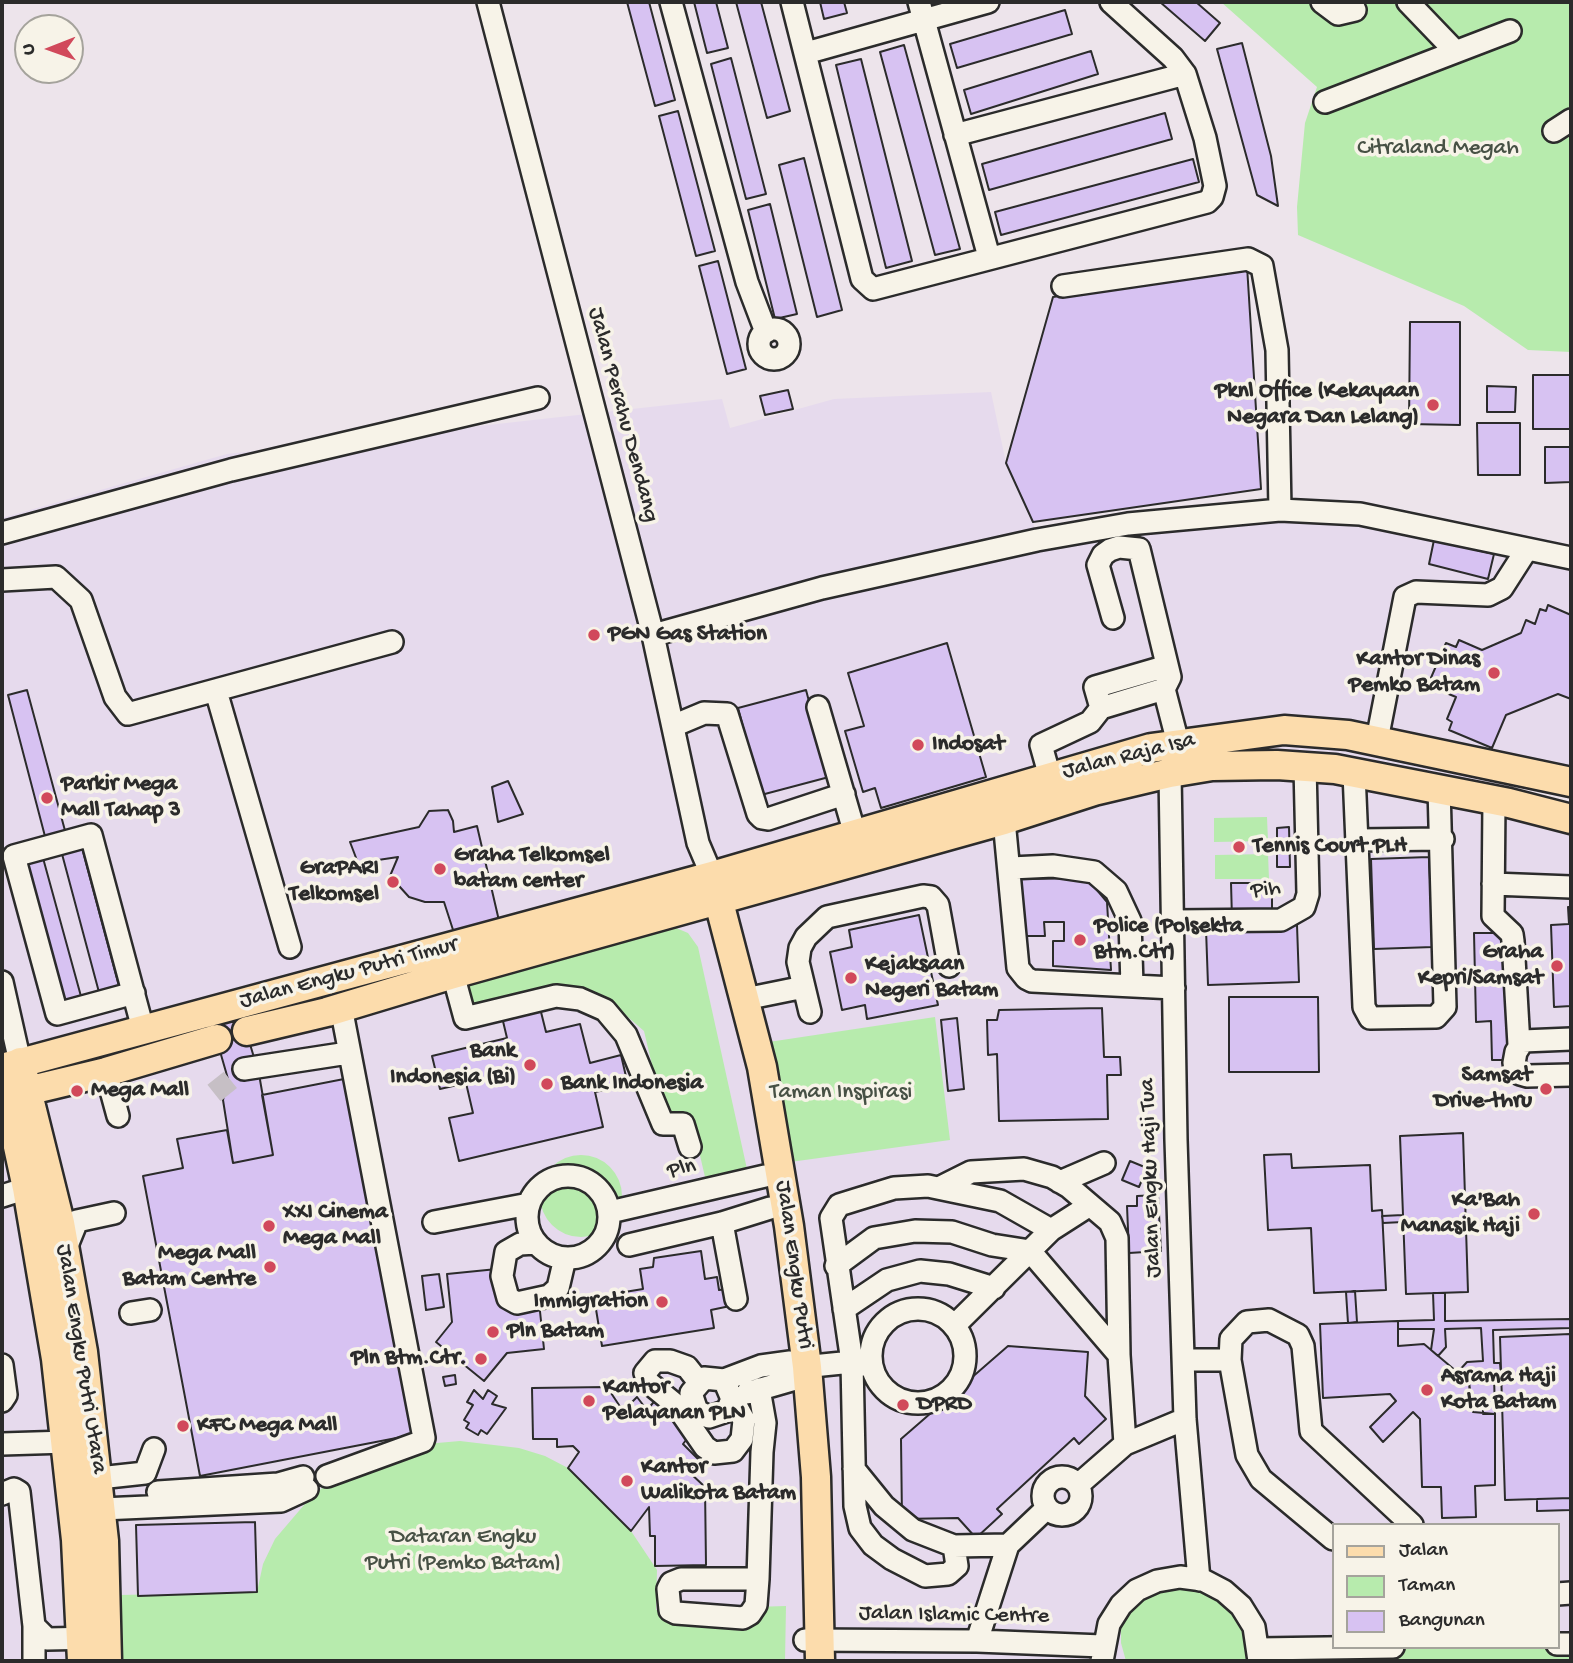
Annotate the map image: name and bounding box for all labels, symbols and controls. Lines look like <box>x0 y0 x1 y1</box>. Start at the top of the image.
north arrow <box>14 14 84 84</box>
text: U <box>18 44 41 55</box>
park label: Citraland Megah <box>1357 135 1519 163</box>
street label: Jalan Perahu Dendang <box>580 305 664 525</box>
place label: Pknl Office (Kekayaan Negara Dan Lelang) <box>1215 378 1419 432</box>
marker: Pknl Office (Kekayaan Negara Dan Lelang) <box>1425 397 1441 413</box>
place label: PGN Gas Station <box>608 621 767 649</box>
marker: PGN Gas Station <box>586 627 602 643</box>
place label: Kantor Dinas Pemko Batam <box>1348 646 1480 700</box>
marker: Kantor Dinas Pemko Batam <box>1486 665 1502 681</box>
street label: Jalan Raja Isa <box>1060 727 1198 787</box>
place label: Indosat <box>932 731 1004 759</box>
marker: Indosat <box>910 737 926 753</box>
place label: Parkir Mega Mall Tahap 3 <box>61 771 181 825</box>
marker: Parkir Mega Mall Tahap 3 <box>39 790 55 806</box>
place label: Tennis Court PLH <box>1253 833 1407 861</box>
marker: Tennis Court PLH <box>1231 839 1247 855</box>
place label: Graha Telkomsel batam center <box>454 842 610 896</box>
place label: GraPARI Telkomsel <box>289 855 379 909</box>
marker: Graha Telkomsel batam center <box>432 861 448 877</box>
marker: GraPARI Telkomsel <box>385 874 401 890</box>
street label: Pih <box>1249 875 1283 907</box>
place label: Police (Polsekta Btm.Ctr) <box>1094 913 1243 967</box>
street label: Jalan Engku Putri Timur <box>237 932 461 1016</box>
marker: Police (Polsekta Btm.Ctr) <box>1072 932 1088 948</box>
place label: Graha Kepri/Samsat <box>1418 939 1543 993</box>
place label: Kejaksaan Negeri Batam <box>865 951 998 1005</box>
marker: Graha Kepri/Samsat <box>1549 958 1565 974</box>
marker: Kejaksaan Negeri Batam <box>843 970 859 986</box>
place label: Bank Indonesia (Bi) <box>390 1038 516 1092</box>
marker: Bank Indonesia (Bi) <box>522 1057 538 1073</box>
place label: Samsat Drive-thru <box>1434 1062 1532 1116</box>
place label: Bank Indonesia <box>561 1070 703 1098</box>
marker: Bank Indonesia <box>539 1076 555 1092</box>
place label: Mega Mall <box>91 1077 189 1105</box>
street label: Jalan Engku Haji Tua <box>1135 1078 1169 1278</box>
park label: Taman Inspirasi <box>770 1079 912 1107</box>
marker: Samsat Drive-thru <box>1538 1081 1554 1097</box>
marker: Mega Mall <box>69 1083 85 1099</box>
street label: Pln <box>665 1153 699 1187</box>
street label: Jalan Engku Putri <box>768 1179 818 1351</box>
place label: Ka'Bah Manasik Haji <box>1401 1187 1520 1241</box>
place label: XXI Cinema Mega Mall <box>283 1199 388 1253</box>
marker: Ka'Bah Manasik Haji <box>1526 1206 1542 1222</box>
marker: XXI Cinema Mega Mall <box>261 1218 277 1234</box>
place label: Mega Mall Batam Centre <box>123 1240 256 1294</box>
street label: Jalan Engku Putri Utara <box>48 1242 112 1476</box>
marker: Mega Mall Batam Centre <box>262 1259 278 1275</box>
place label: Immigration <box>534 1288 648 1316</box>
marker: Immigration <box>654 1294 670 1310</box>
place label: Pln Batam <box>507 1318 604 1346</box>
marker: Pln Batam <box>485 1324 501 1340</box>
place label: Pln Btm.Ctr. <box>351 1345 467 1373</box>
marker: Pln Btm.Ctr. <box>473 1351 489 1367</box>
place label: Asrama Haji Kota Batam <box>1441 1363 1556 1417</box>
place label: Kantor Pelayanan PLN <box>603 1374 746 1428</box>
marker: Asrama Haji Kota Batam <box>1419 1382 1435 1398</box>
place label: DPRD <box>917 1391 972 1419</box>
marker: Kantor Pelayanan PLN <box>581 1393 597 1409</box>
marker: DPRD <box>895 1397 911 1413</box>
place label: KFC Mega Mall <box>197 1412 337 1440</box>
marker: KFC Mega Mall <box>175 1418 191 1434</box>
place label: Kantor Walikota Batam <box>641 1454 796 1508</box>
marker: Kantor Walikota Batam <box>619 1473 635 1489</box>
legend <box>1332 1523 1559 1649</box>
park label: Dataran Engku Putri (Pemko Batam) <box>365 1524 561 1578</box>
text: Jalan <box>1399 1539 1448 1564</box>
text: Taman <box>1399 1574 1455 1599</box>
street label: Jalan Islamic Centre <box>859 1601 1049 1631</box>
text: Bangunan <box>1399 1609 1485 1634</box>

